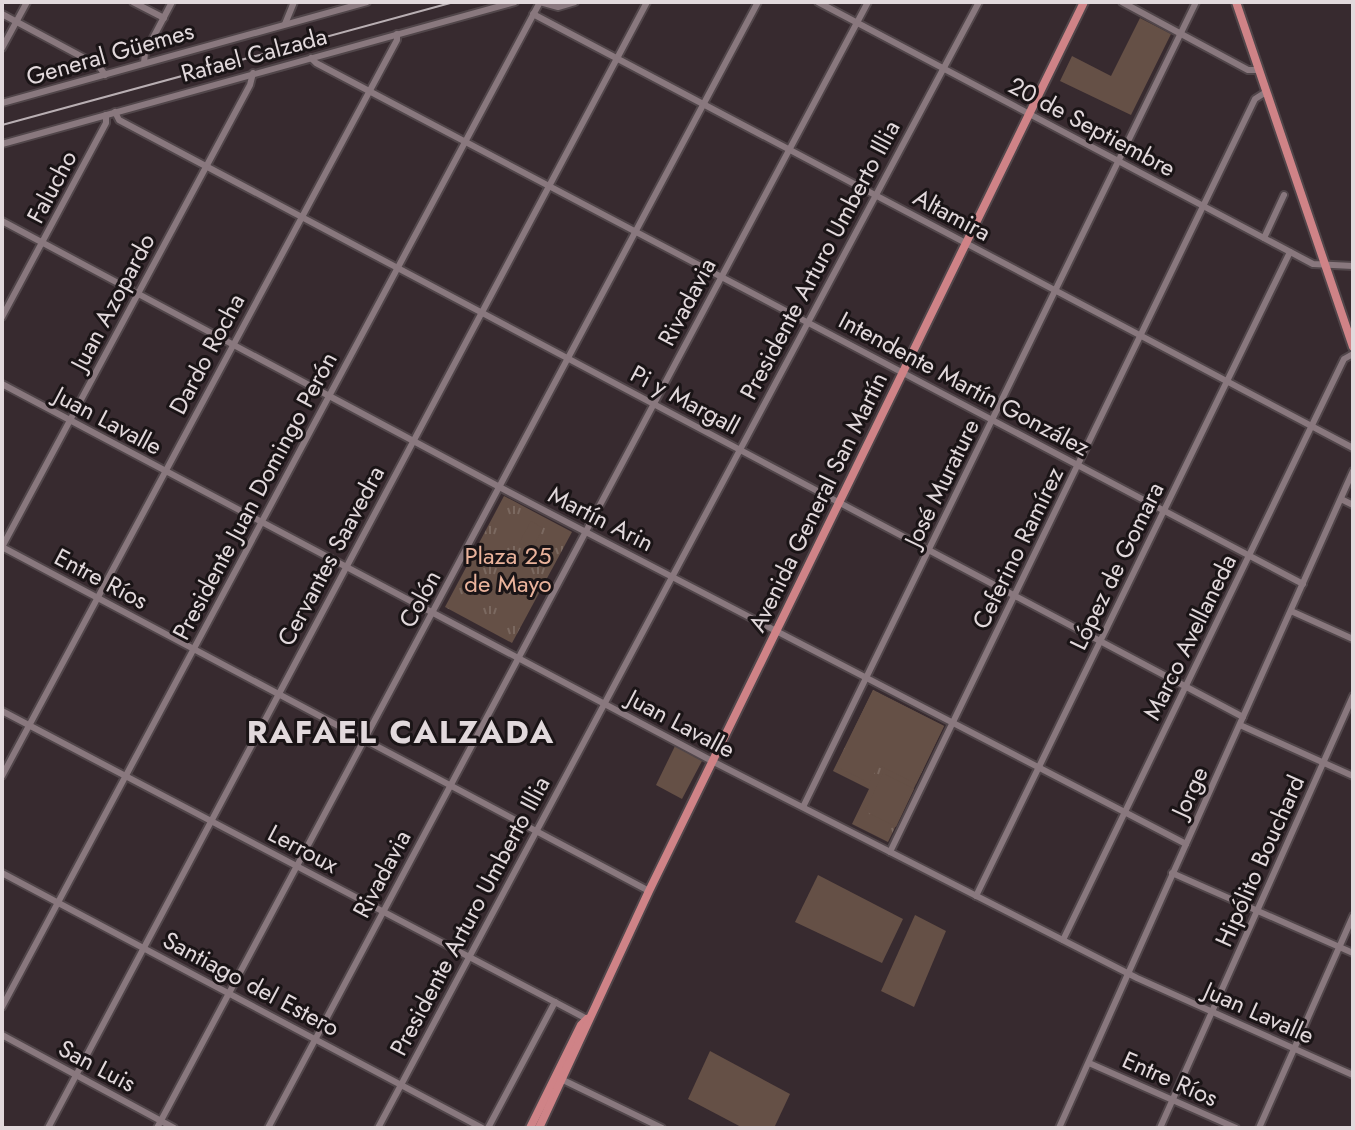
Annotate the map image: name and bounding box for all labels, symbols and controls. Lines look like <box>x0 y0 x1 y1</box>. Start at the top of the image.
street label: General Güemes <box>22 13 198 94</box>
street label: Rafael Calzada <box>177 18 331 91</box>
street label: 20 de Septiembre <box>1002 68 1182 185</box>
street label: Presidente Arturo Umberto Illia <box>731 114 908 406</box>
street label: Falucho <box>18 144 85 229</box>
street label: Altamira <box>907 180 997 250</box>
street label: Juan Azopardo <box>60 227 163 379</box>
street label: Rivadavia <box>649 252 724 352</box>
street label: Dardo Rocha <box>160 287 253 420</box>
street label: Intendente Martín González <box>833 302 1096 465</box>
street label: Presidente Juan Domingo Perón <box>164 345 346 646</box>
street label: Pi y Margall <box>624 356 746 443</box>
street label: Avenida General San Martín <box>739 366 896 638</box>
street label: Juan Lavalle <box>46 376 168 464</box>
street label: José Murature <box>894 413 988 555</box>
street label: Cervantes Saavedra <box>268 459 393 652</box>
street label: Ceferino Ramírez <box>963 461 1072 635</box>
street label: López de Gomara <box>1061 476 1172 656</box>
street label: Martín Arin <box>543 477 660 560</box>
park label: Plaza 25 de Mayo <box>464 538 552 601</box>
street label: Entre Ríos <box>48 539 154 618</box>
street label: Marco Avellaneda <box>1134 548 1245 726</box>
street label: Colón <box>390 564 449 634</box>
street label: Juan Lavalle <box>619 679 741 767</box>
district label: RAFAEL CALZADA <box>247 709 555 755</box>
street label: Jorge <box>1161 760 1217 826</box>
street label: Hipólito Bouchard <box>1206 769 1313 952</box>
street label: Presidente Arturo Umberto Illia <box>381 770 558 1062</box>
street label: Lerroux <box>262 815 345 882</box>
street label: Rivadavia <box>344 824 419 924</box>
street label: Santiago del Estero <box>157 922 346 1045</box>
street label: Juan Lavalle <box>1196 971 1320 1052</box>
street label: San Luis <box>52 1031 142 1101</box>
street label: Entre Ríos <box>1117 1042 1224 1115</box>

